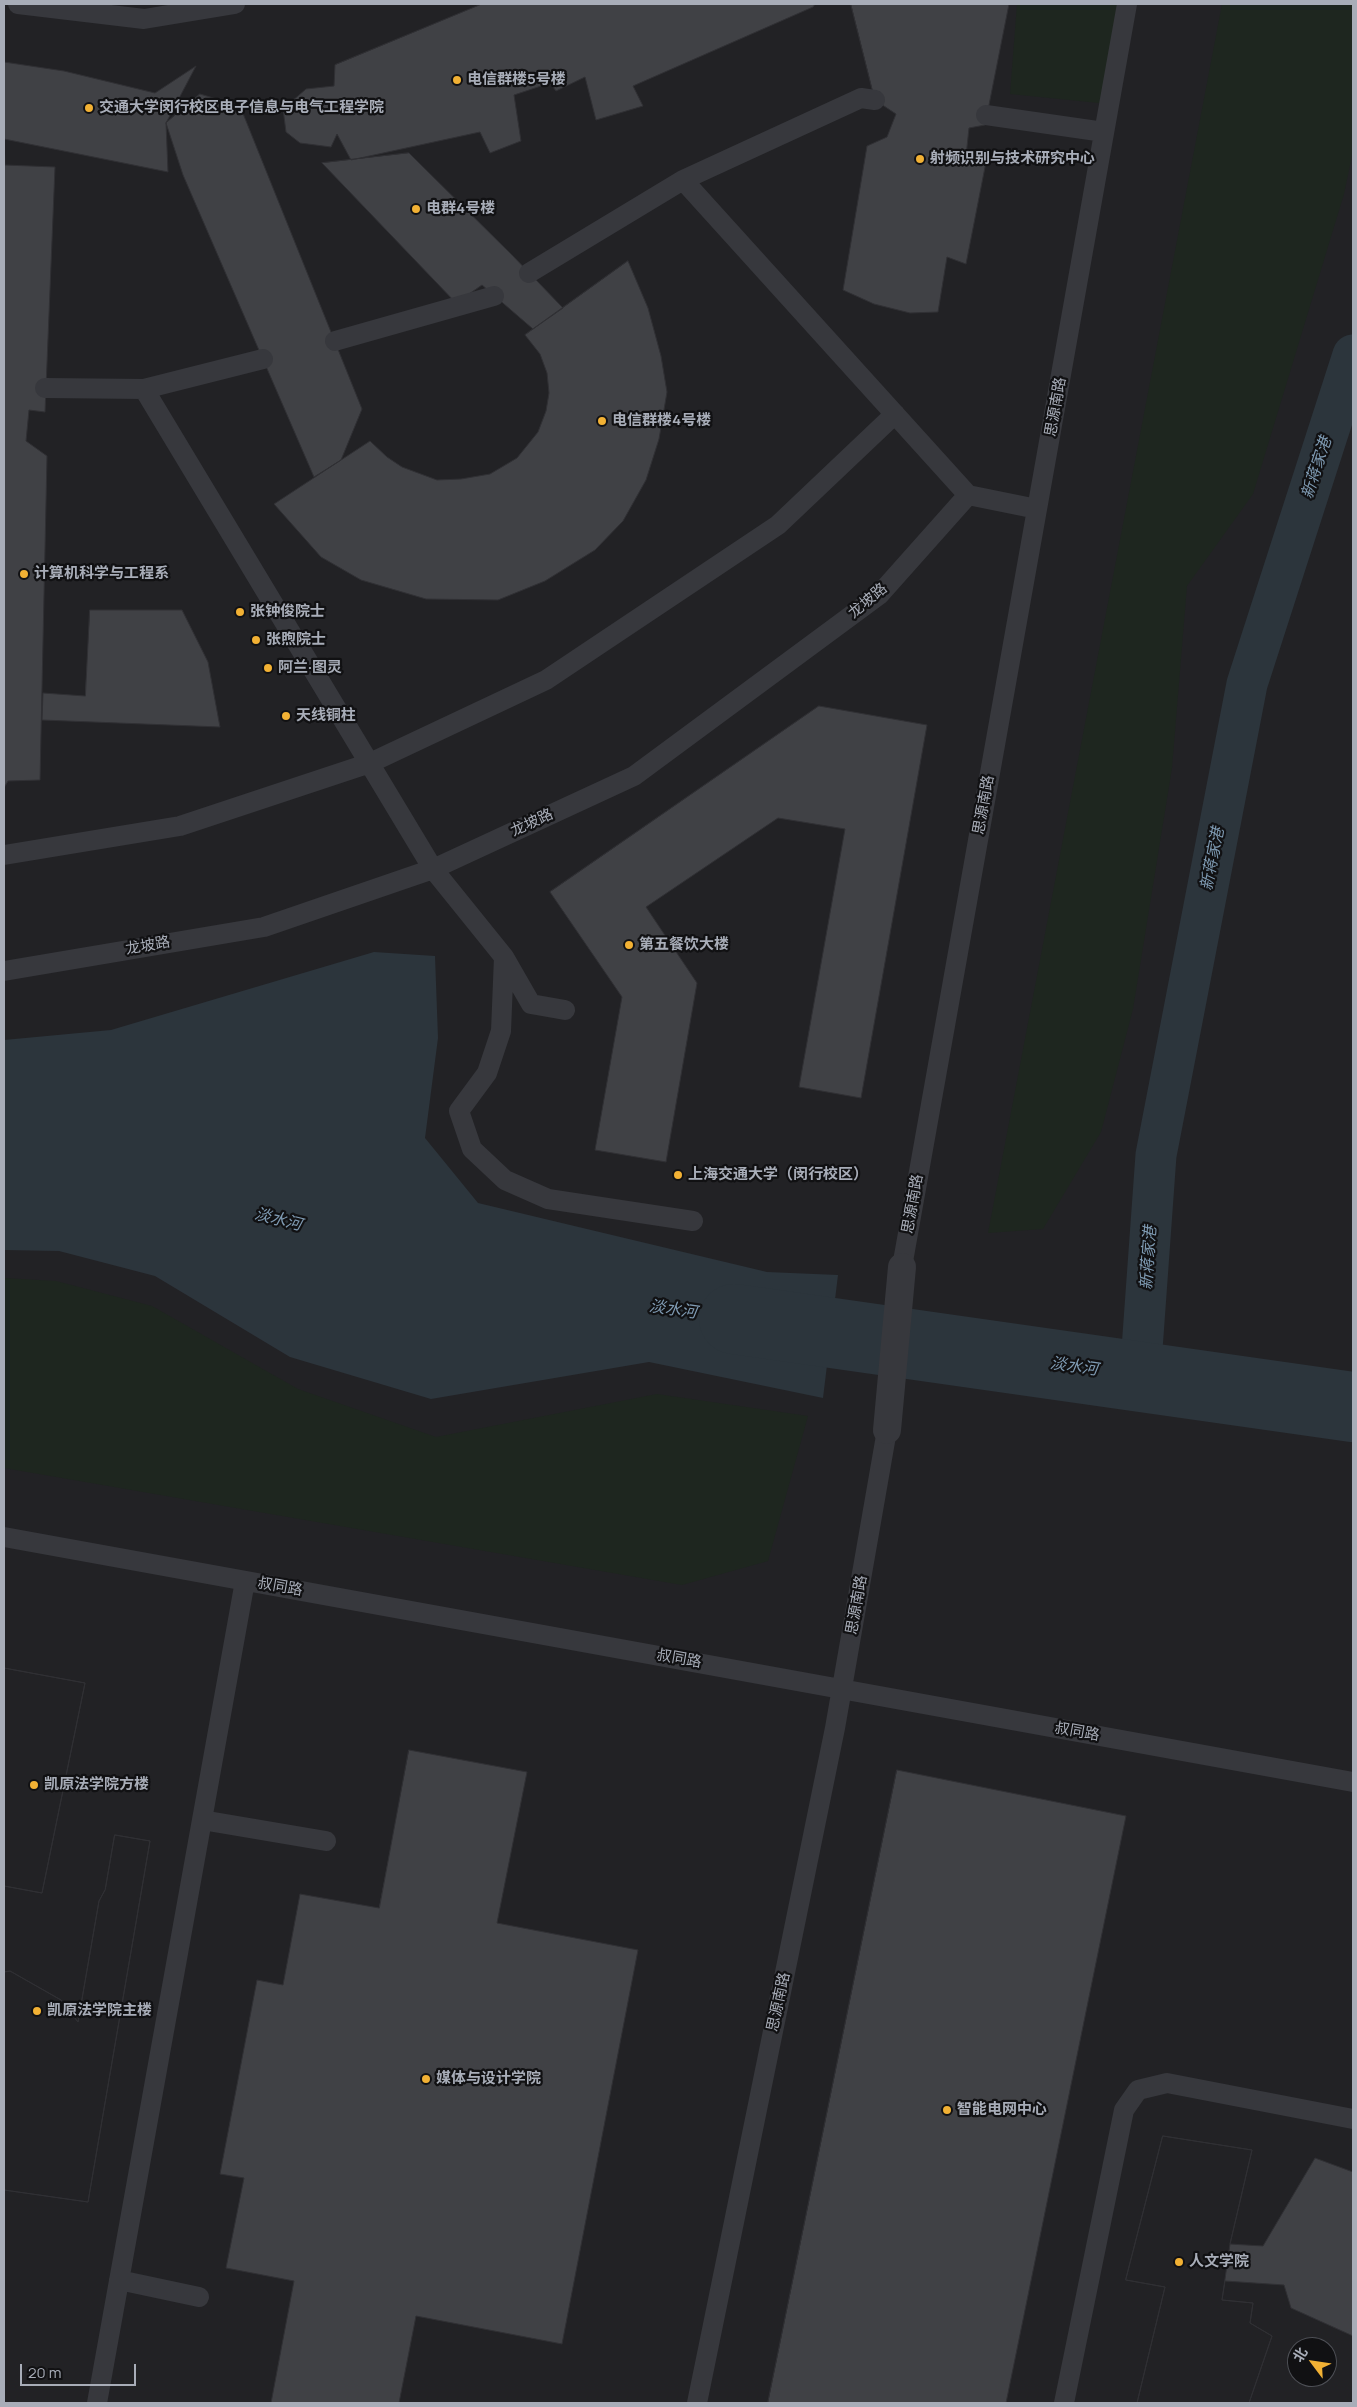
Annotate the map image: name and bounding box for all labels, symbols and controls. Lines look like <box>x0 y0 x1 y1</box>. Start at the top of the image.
place label: 电信群楼5号楼 <box>467 71 566 89</box>
marker: 电信群楼5号楼 <box>451 74 463 86</box>
place label: 交通大学闵行校区电子信息与电气工程学院 <box>99 99 384 117</box>
marker: 交通大学闵行校区电子信息与电气工程学院 <box>83 102 95 114</box>
place label: 射频识别与技术研究中心 <box>930 150 1095 168</box>
marker: 射频识别与技术研究中心 <box>914 153 926 165</box>
place label: 电群4号楼 <box>426 200 495 218</box>
marker: 电群4号楼 <box>410 203 422 215</box>
street label: 思源南路 <box>1042 376 1070 438</box>
place label: 电信群楼4号楼 <box>612 412 711 430</box>
marker: 电信群楼4号楼 <box>596 415 608 427</box>
water label: 新蒋家港 <box>1298 435 1336 501</box>
place label: 计算机科学与工程系 <box>34 565 169 583</box>
marker: 计算机科学与工程系 <box>18 568 30 580</box>
street label: 龙坡路 <box>845 580 891 622</box>
place label: 张钟俊院士 <box>250 603 325 621</box>
marker: 张钟俊院士 <box>234 606 246 618</box>
place label: 张煦院士 <box>266 631 326 649</box>
marker: 张煦院士 <box>250 634 262 646</box>
place label: 阿兰·图灵 <box>278 659 342 677</box>
marker: 阿兰·图灵 <box>262 662 274 674</box>
place label: 天线铜柱 <box>296 707 356 725</box>
marker: 天线铜柱 <box>280 710 292 722</box>
street label: 思源南路 <box>970 774 998 836</box>
street label: 龙坡路 <box>508 805 556 841</box>
water label: 新蒋家港 <box>1197 826 1229 892</box>
street label: 龙坡路 <box>124 933 172 959</box>
place label: 第五餐饮大楼 <box>639 936 729 954</box>
marker: 第五餐饮大楼 <box>623 939 635 951</box>
place label: 上海交通大学（闵行校区） <box>688 1166 868 1184</box>
marker: 上海交通大学（闵行校区） <box>672 1169 684 1181</box>
street label: 思源南路 <box>899 1173 927 1235</box>
water label: 淡水河 <box>252 1205 304 1235</box>
water label: 新蒋家港 <box>1137 1225 1161 1291</box>
water label: 淡水河 <box>648 1297 698 1323</box>
water label: 淡水河 <box>1049 1354 1099 1380</box>
street label: 叔同路 <box>256 1574 304 1600</box>
street label: 思源南路 <box>843 1574 871 1636</box>
street label: 叔同路 <box>655 1646 703 1672</box>
street label: 叔同路 <box>1053 1719 1101 1745</box>
place label: 凯原法学院方楼 <box>44 1776 149 1794</box>
marker: 凯原法学院方楼 <box>28 1779 40 1791</box>
street label: 思源南路 <box>764 1971 794 2033</box>
place label: 凯原法学院主楼 <box>47 2002 152 2020</box>
marker: 凯原法学院主楼 <box>31 2005 43 2017</box>
place label: 媒体与设计学院 <box>436 2070 541 2088</box>
marker: 媒体与设计学院 <box>420 2073 432 2085</box>
place label: 智能电网中心 <box>957 2101 1047 2119</box>
marker: 智能电网中心 <box>941 2104 953 2116</box>
place label: 人文学院 <box>1189 2253 1249 2271</box>
marker: 人文学院 <box>1173 2256 1185 2268</box>
north arrow <box>1287 2337 1337 2387</box>
text: 北 <box>1288 2344 1311 2365</box>
scale bar <box>22 2354 139 2386</box>
text: 20 m <box>28 2362 61 2383</box>

